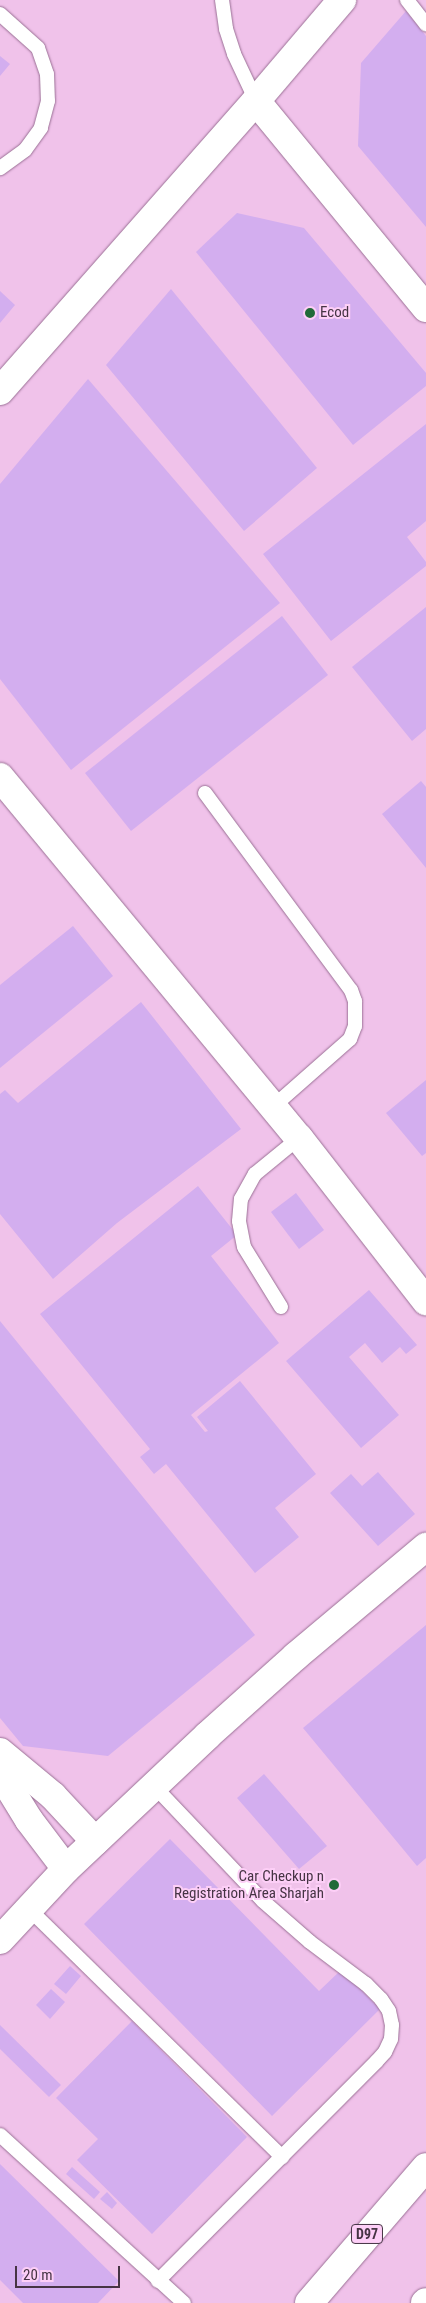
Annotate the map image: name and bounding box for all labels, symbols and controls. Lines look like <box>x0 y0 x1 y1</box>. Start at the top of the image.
place label: Ecod <box>320 304 349 322</box>
marker: Ecod <box>304 307 316 319</box>
place label: Car Checkup n Registration Area Sharjah <box>174 1867 324 1902</box>
marker: Car Checkup n Registration Area Sharjah <box>328 1879 340 1891</box>
road number: D97 <box>351 2222 383 2246</box>
scale bar <box>18 2256 122 2288</box>
text: 20 m <box>23 2266 53 2284</box>

